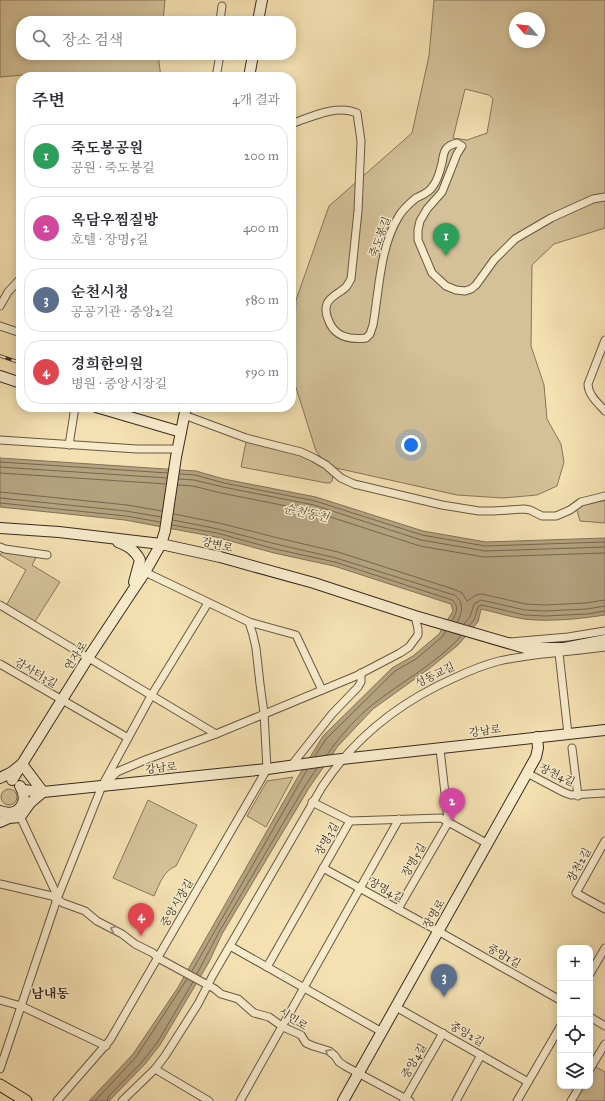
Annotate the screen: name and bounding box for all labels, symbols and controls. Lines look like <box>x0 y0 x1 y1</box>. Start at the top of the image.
north arrow <box>509 12 545 48</box>
search box <box>16 16 296 60</box>
icon: search <box>30 27 52 49</box>
text: 장소 검색 <box>62 31 123 49</box>
text: 주변 <box>32 90 65 111</box>
text: 4개 결과 <box>232 92 280 108</box>
text: 죽도봉공원 <box>71 139 143 157</box>
text: 1 <box>43 148 49 164</box>
text: 200 m <box>244 148 279 164</box>
text: 공원 · 죽도봉길 <box>71 160 155 176</box>
text: 옥담우찜질방 <box>71 211 158 229</box>
street label: 죽도봉길 <box>367 215 393 259</box>
text: 2 <box>43 220 49 236</box>
text: 400 m <box>243 220 279 236</box>
pin: 1 <box>433 223 459 256</box>
text: 호텔 · 장명5길 <box>71 232 148 248</box>
text: 순천시청 <box>71 283 129 301</box>
text: 3 <box>43 292 49 308</box>
text: 580 m <box>245 292 279 308</box>
text: 공공기관 · 중앙2길 <box>71 304 174 320</box>
text: 경희한의원 <box>71 355 143 373</box>
text: 4 <box>42 364 50 380</box>
text: 590 m <box>245 364 279 380</box>
text: 병원 · 중앙시장길 <box>71 376 167 392</box>
your location <box>401 435 421 455</box>
water label: 순천동천 <box>282 501 332 525</box>
street label: 강변로 <box>200 535 234 555</box>
street label: 연자로 <box>62 639 90 673</box>
street label: 감사터3길 <box>13 655 59 691</box>
street label: 성동교길 <box>413 660 457 690</box>
street label: 강남로 <box>468 723 502 739</box>
street label: 강남로 <box>144 760 178 776</box>
street label: 장천4길 <box>537 761 577 789</box>
pin: 2 <box>439 788 465 821</box>
street label: 장명3길 <box>312 820 342 858</box>
street label: 장명5길 <box>399 841 429 879</box>
street label: 장천2길 <box>564 846 594 884</box>
street label: 장명4길 <box>366 875 406 905</box>
street label: 중앙시장길 <box>158 877 196 929</box>
street label: 장명로 <box>420 897 448 931</box>
pin: 4 <box>128 903 154 936</box>
one-way arrow <box>109 926 116 934</box>
street label: 중앙1길 <box>485 942 523 970</box>
map controls <box>557 945 593 1089</box>
button: + <box>557 945 593 981</box>
pin: 3 <box>431 964 457 997</box>
button: − <box>557 981 593 1017</box>
district label: 남내동 <box>31 986 69 1002</box>
street label: 시민로 <box>276 1005 310 1033</box>
button: locate <box>557 1017 593 1053</box>
street label: 중앙2길 <box>448 1019 486 1049</box>
street label: 중앙4길 <box>399 1041 429 1081</box>
one-way arrow <box>324 1049 332 1057</box>
button: layers <box>557 1053 593 1089</box>

